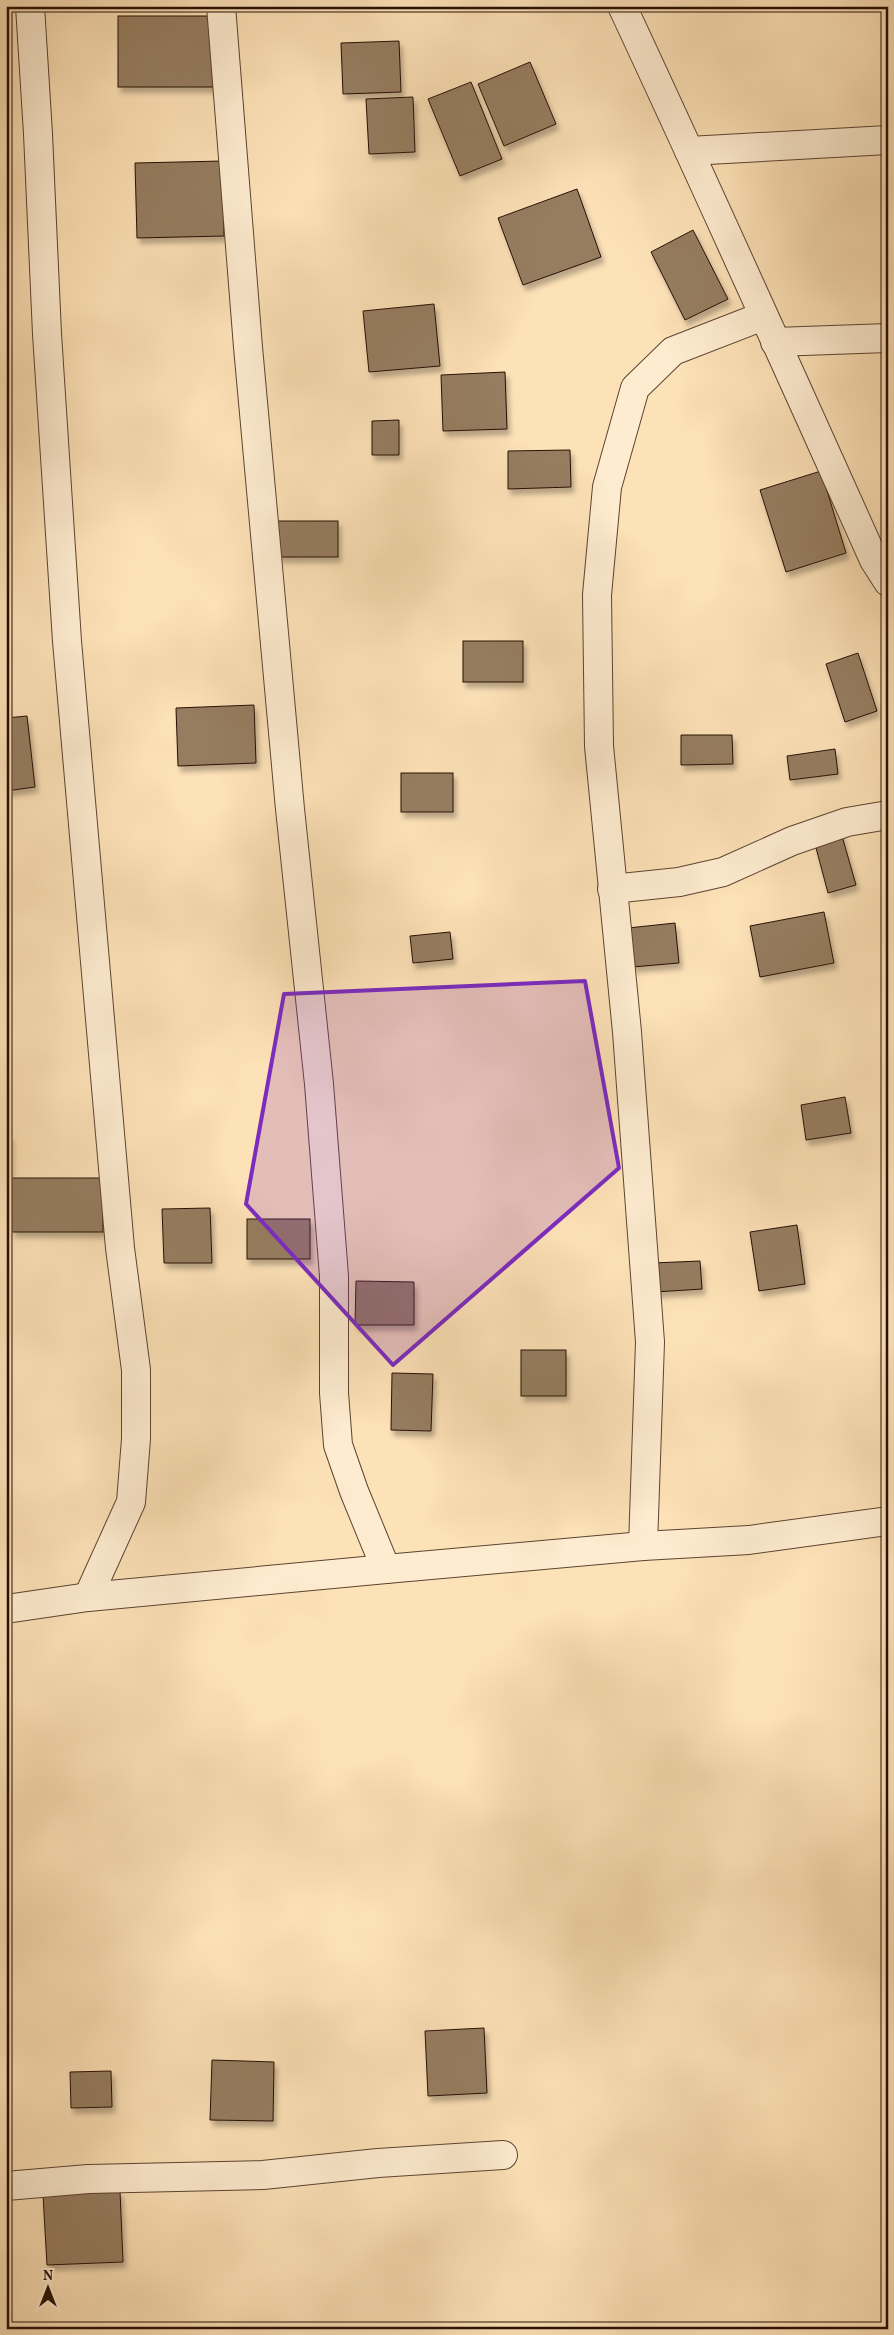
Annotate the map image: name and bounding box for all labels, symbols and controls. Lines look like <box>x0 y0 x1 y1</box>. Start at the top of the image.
north arrow <box>22 2262 72 2312</box>
text: N <box>43 2267 53 2286</box>

